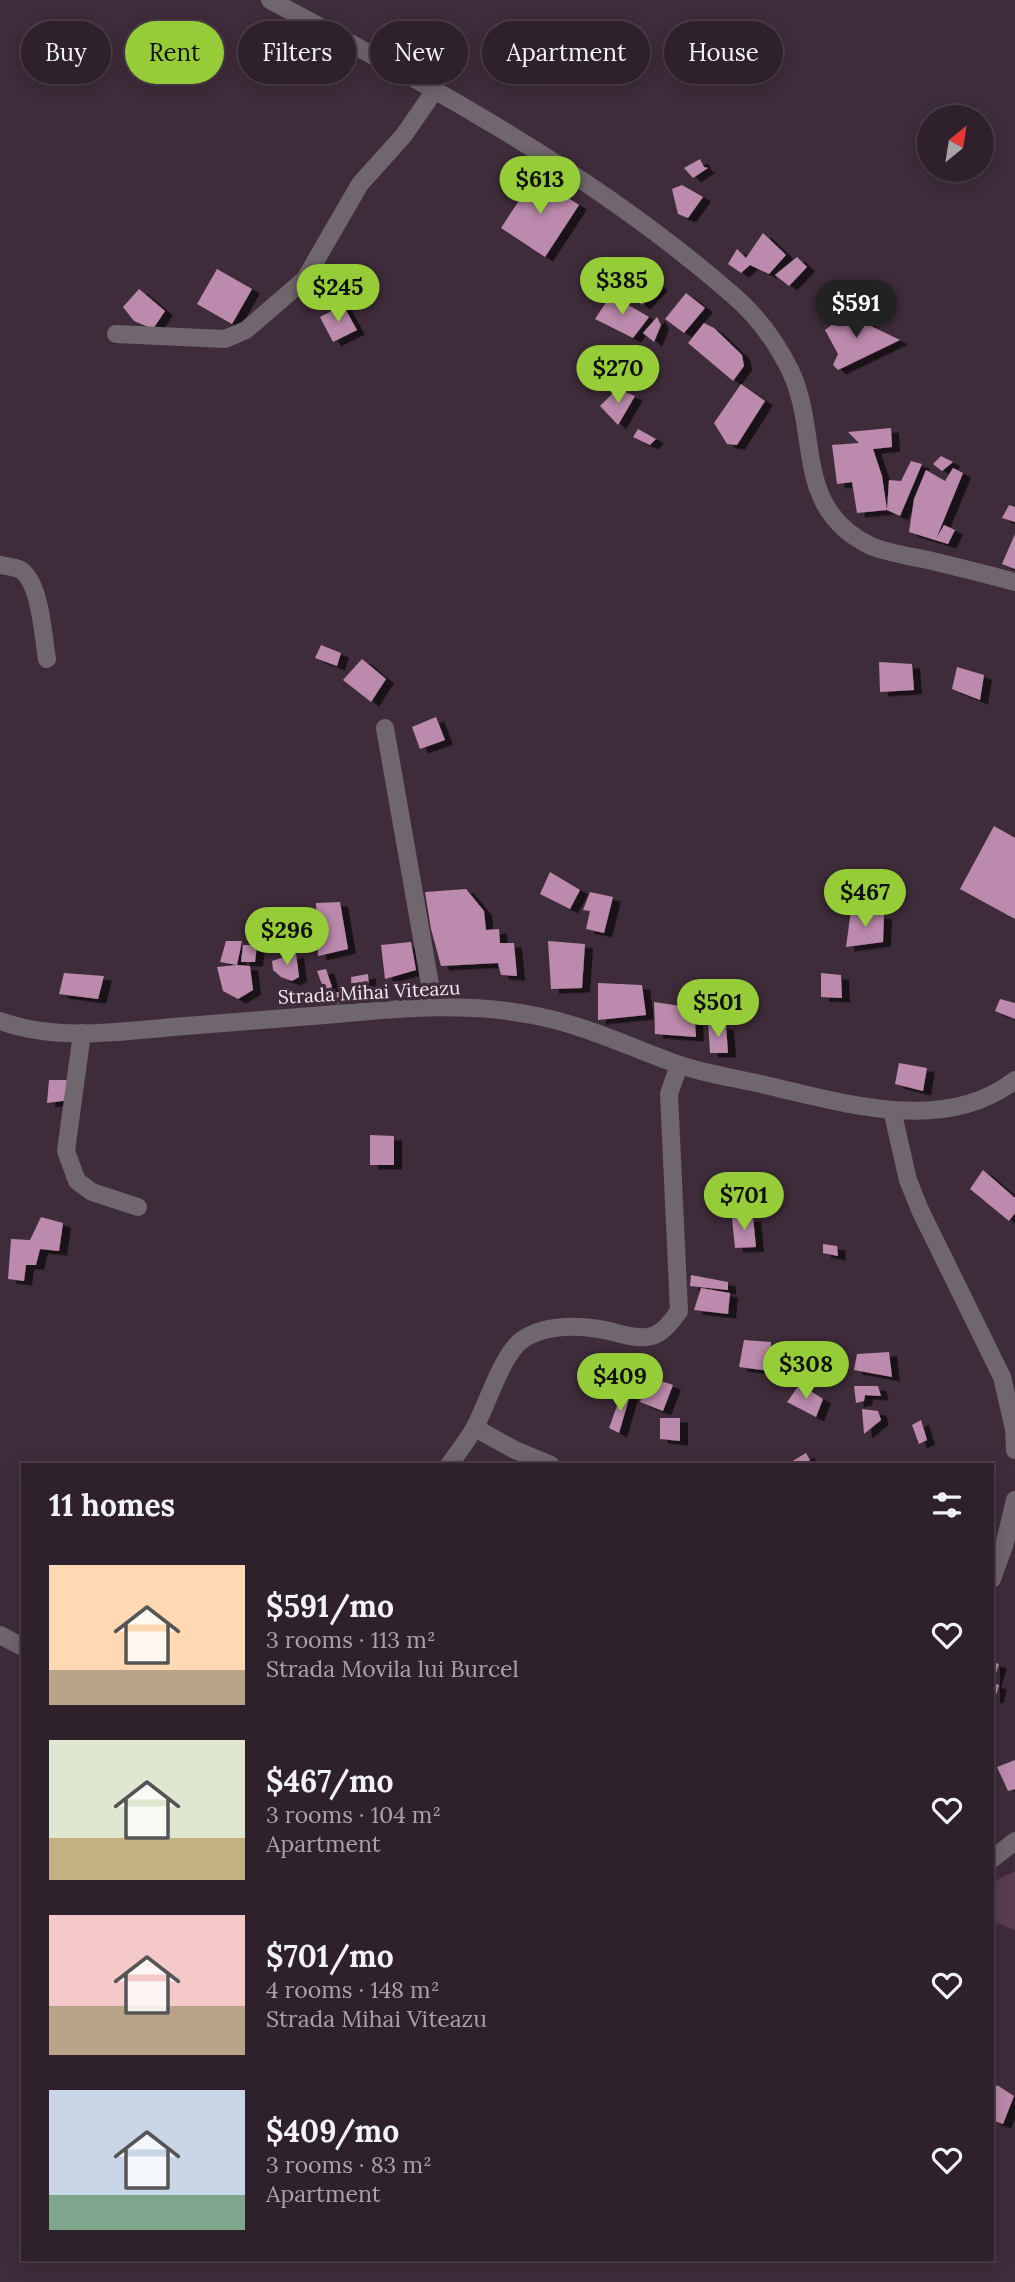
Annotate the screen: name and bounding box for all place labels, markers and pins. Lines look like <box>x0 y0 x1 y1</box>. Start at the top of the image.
pin: $613 <box>499 156 581 216</box>
pin: $385 <box>581 258 663 317</box>
pin: $245 <box>297 264 379 324</box>
pin: $591 <box>815 280 897 340</box>
pin: $270 <box>577 346 659 405</box>
pin: $467 <box>824 870 906 929</box>
pin: $296 <box>246 908 328 967</box>
pin: $501 <box>677 979 759 1039</box>
pin: $701 <box>703 1172 785 1232</box>
pin: $308 <box>765 1342 847 1401</box>
pin: $409 <box>579 1354 661 1413</box>

